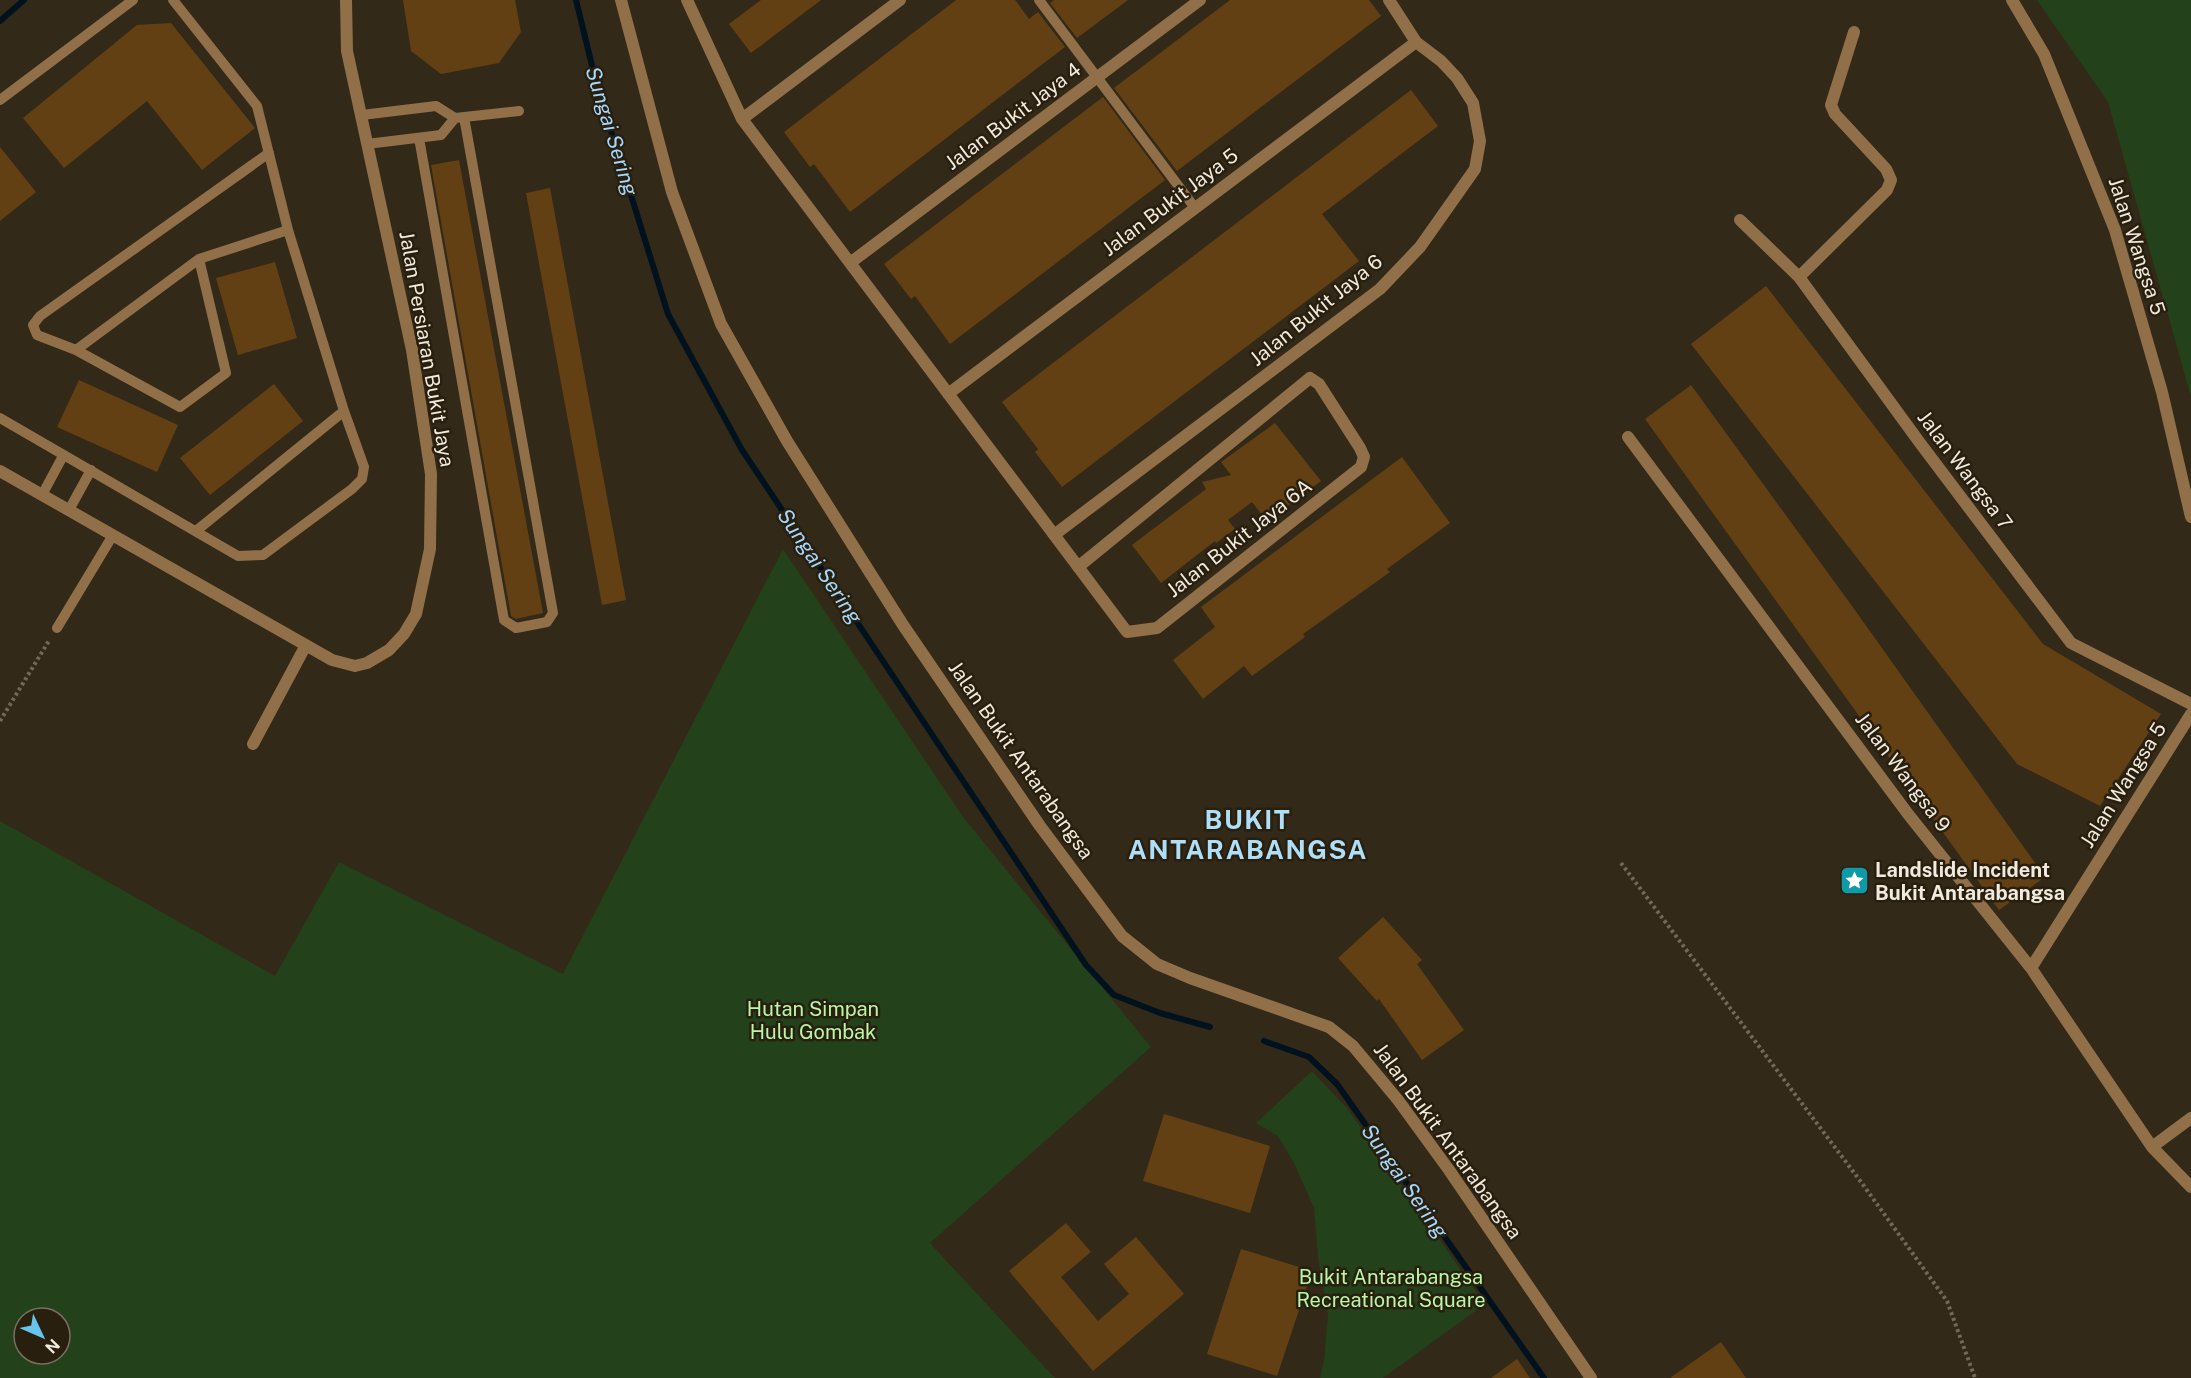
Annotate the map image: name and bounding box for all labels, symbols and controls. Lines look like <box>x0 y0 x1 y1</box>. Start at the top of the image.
street label: Jalan Bukit Jaya 4 <box>940 57 1086 175</box>
water label: Sungai Sering <box>581 63 644 199</box>
street label: Jalan Bukit Jaya 5 <box>1097 143 1243 261</box>
street label: Jalan Wangsa 5 <box>2103 174 2171 318</box>
street label: Jalan Persiaran Bukit Jaya <box>394 229 460 469</box>
street label: Jalan Bukit Jaya 6 <box>1245 249 1387 371</box>
street label: Jalan Wangsa 7 <box>1912 406 2018 534</box>
street label: Jalan Bukit Jaya 6A <box>1162 474 1316 602</box>
water label: Sungai Sering <box>772 504 868 629</box>
street label: Jalan Bukit Antarabangsa <box>943 656 1099 864</box>
street label: Jalan Wangsa 9 <box>1850 708 1956 836</box>
street label: Jalan Wangsa 5 <box>2075 718 2171 852</box>
district label: BUKIT ANTARABANGSA <box>1128 804 1368 865</box>
place label: Landslide Incident Bukit Antarabangsa <box>1875 858 2065 905</box>
place icon: Landslide Incident Bukit Antarabangsa <box>1838 865 1870 897</box>
park label: Hutan Simpan Hulu Gombak <box>747 997 879 1044</box>
street label: Jalan Bukit Antarabangsa <box>1369 1038 1527 1244</box>
water label: Sungai Sering <box>1356 1119 1454 1243</box>
park label: Bukit Antarabangsa Recreational Square <box>1296 1265 1486 1312</box>
north arrow <box>12 1306 72 1366</box>
text: N <box>41 1335 64 1357</box>

